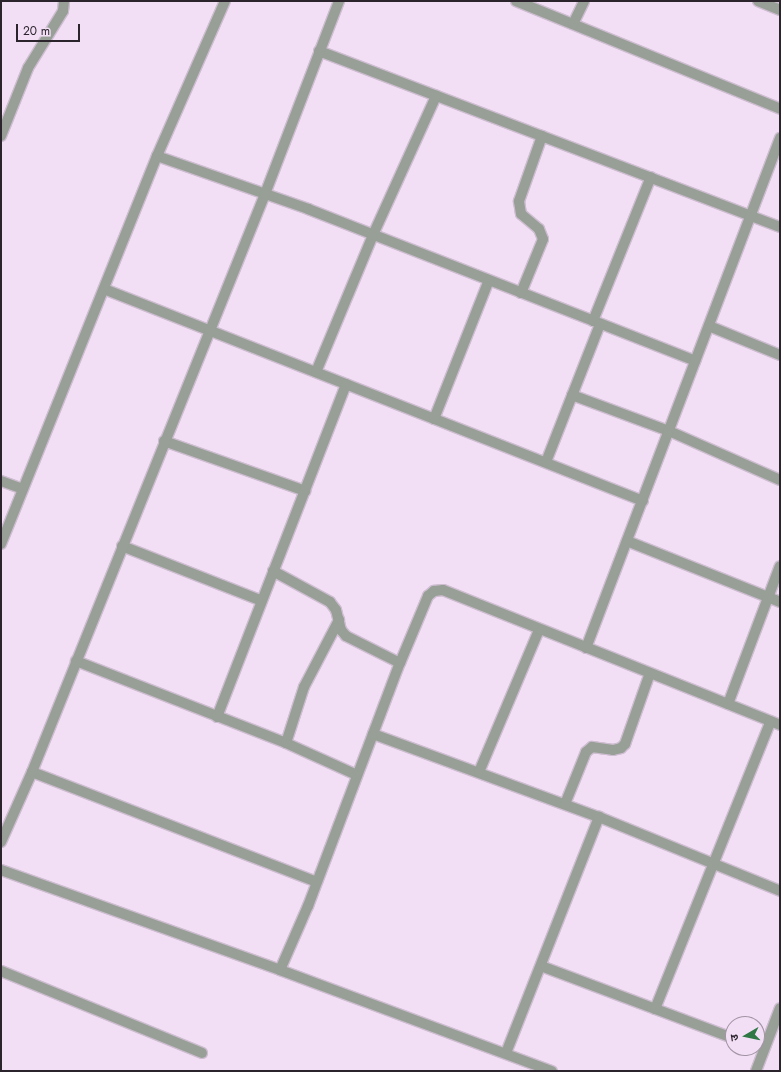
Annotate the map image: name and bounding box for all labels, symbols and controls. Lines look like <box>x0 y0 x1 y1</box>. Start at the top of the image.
scale bar <box>18 16 82 42</box>
text: 20 m <box>23 22 50 40</box>
north arrow <box>725 1016 765 1056</box>
text: उ <box>726 1033 743 1042</box>

